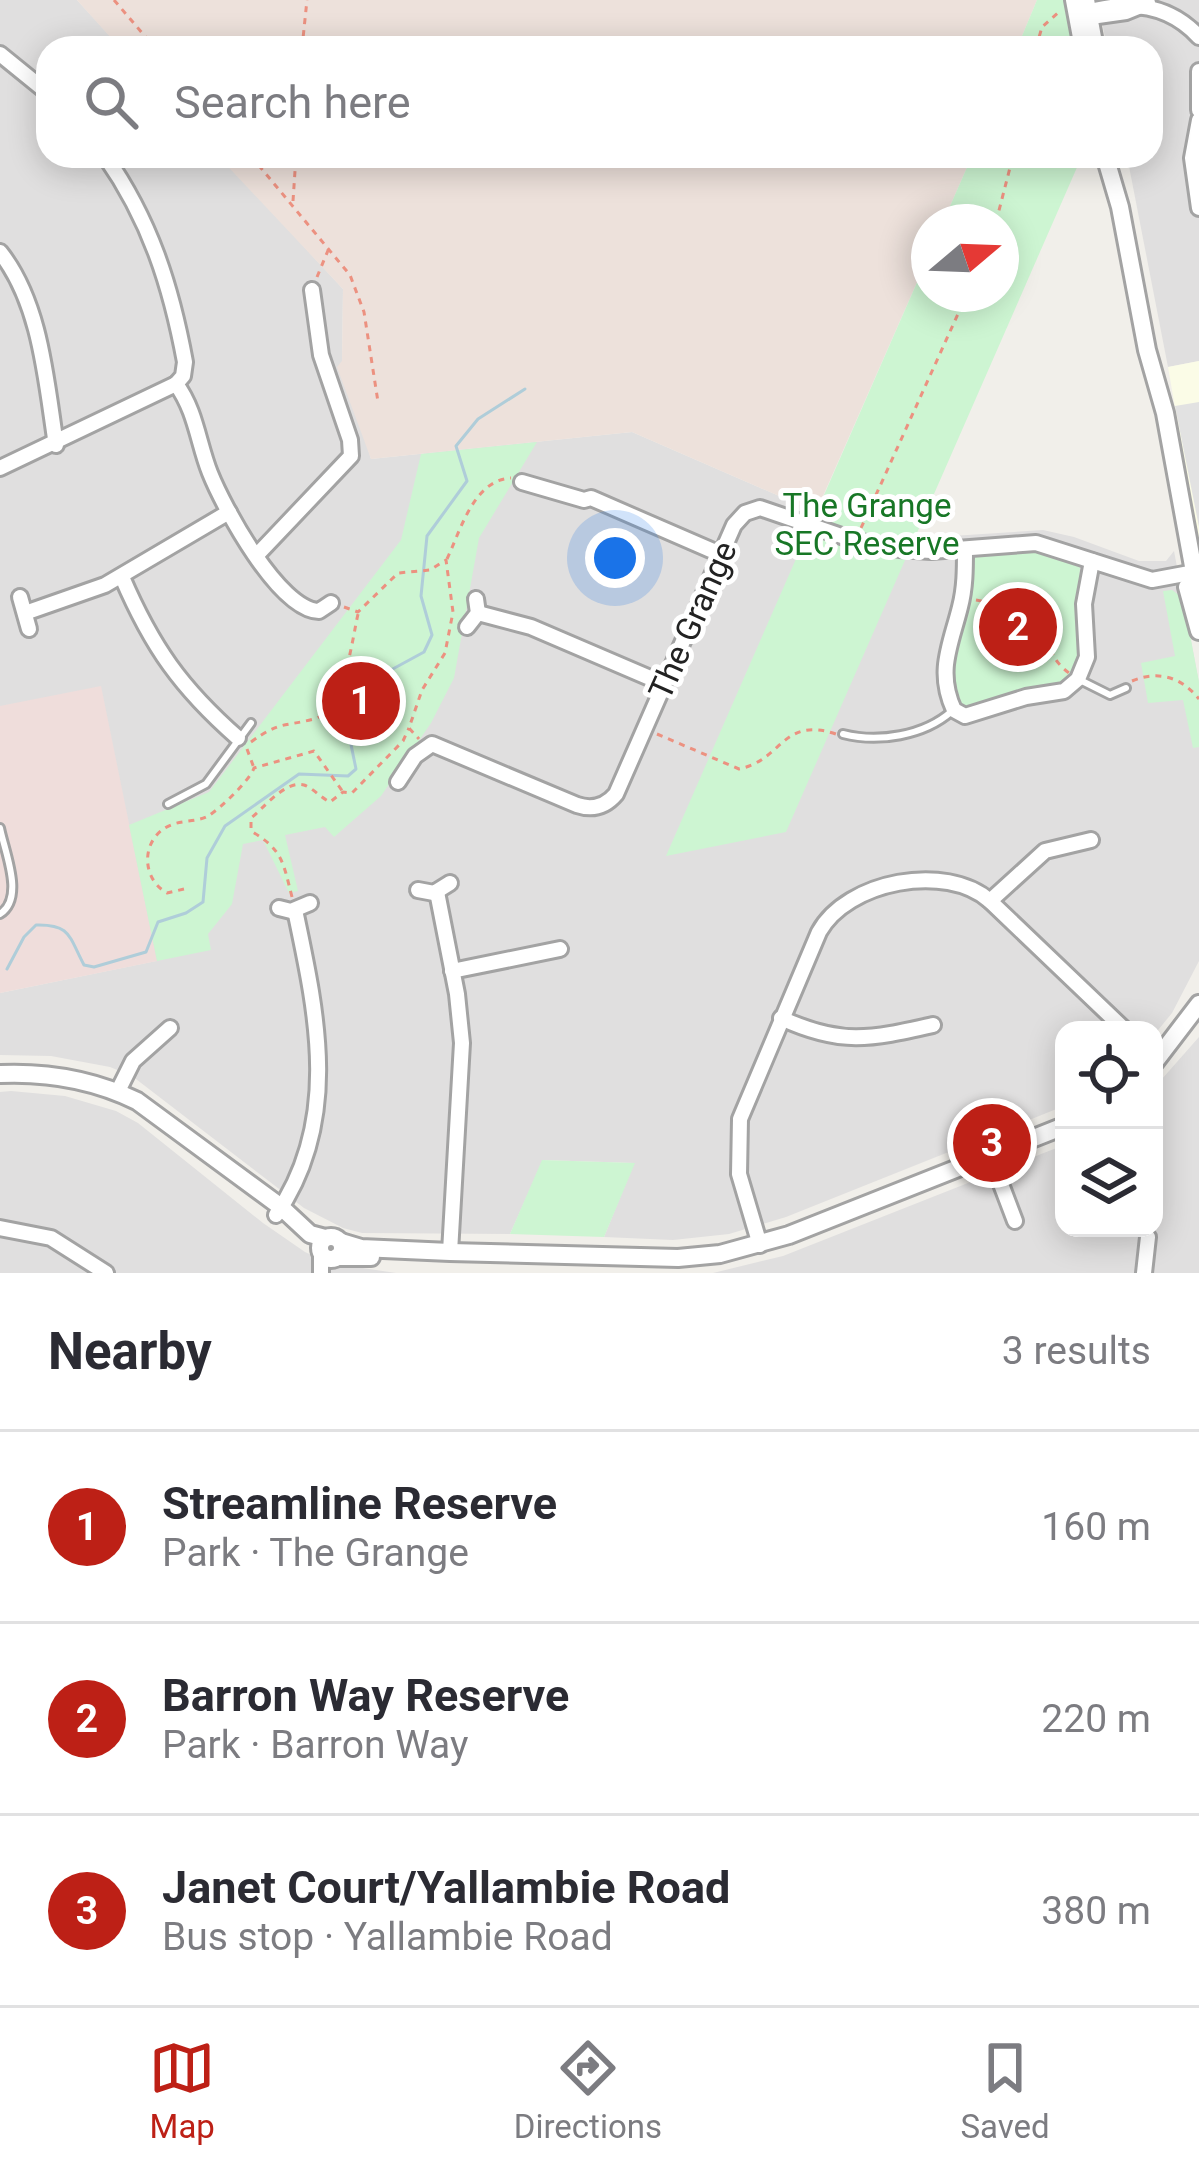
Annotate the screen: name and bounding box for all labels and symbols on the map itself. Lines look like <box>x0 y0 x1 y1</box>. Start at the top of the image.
north arrow <box>911 204 1019 312</box>
park label: The Grange SEC Reserve <box>774 486 960 563</box>
your location <box>585 528 645 588</box>
street label: The Grange <box>640 535 745 705</box>
pin: 2 <box>979 582 1057 672</box>
pin: 1 <box>322 656 400 746</box>
pin: 3 <box>953 1098 1031 1188</box>

